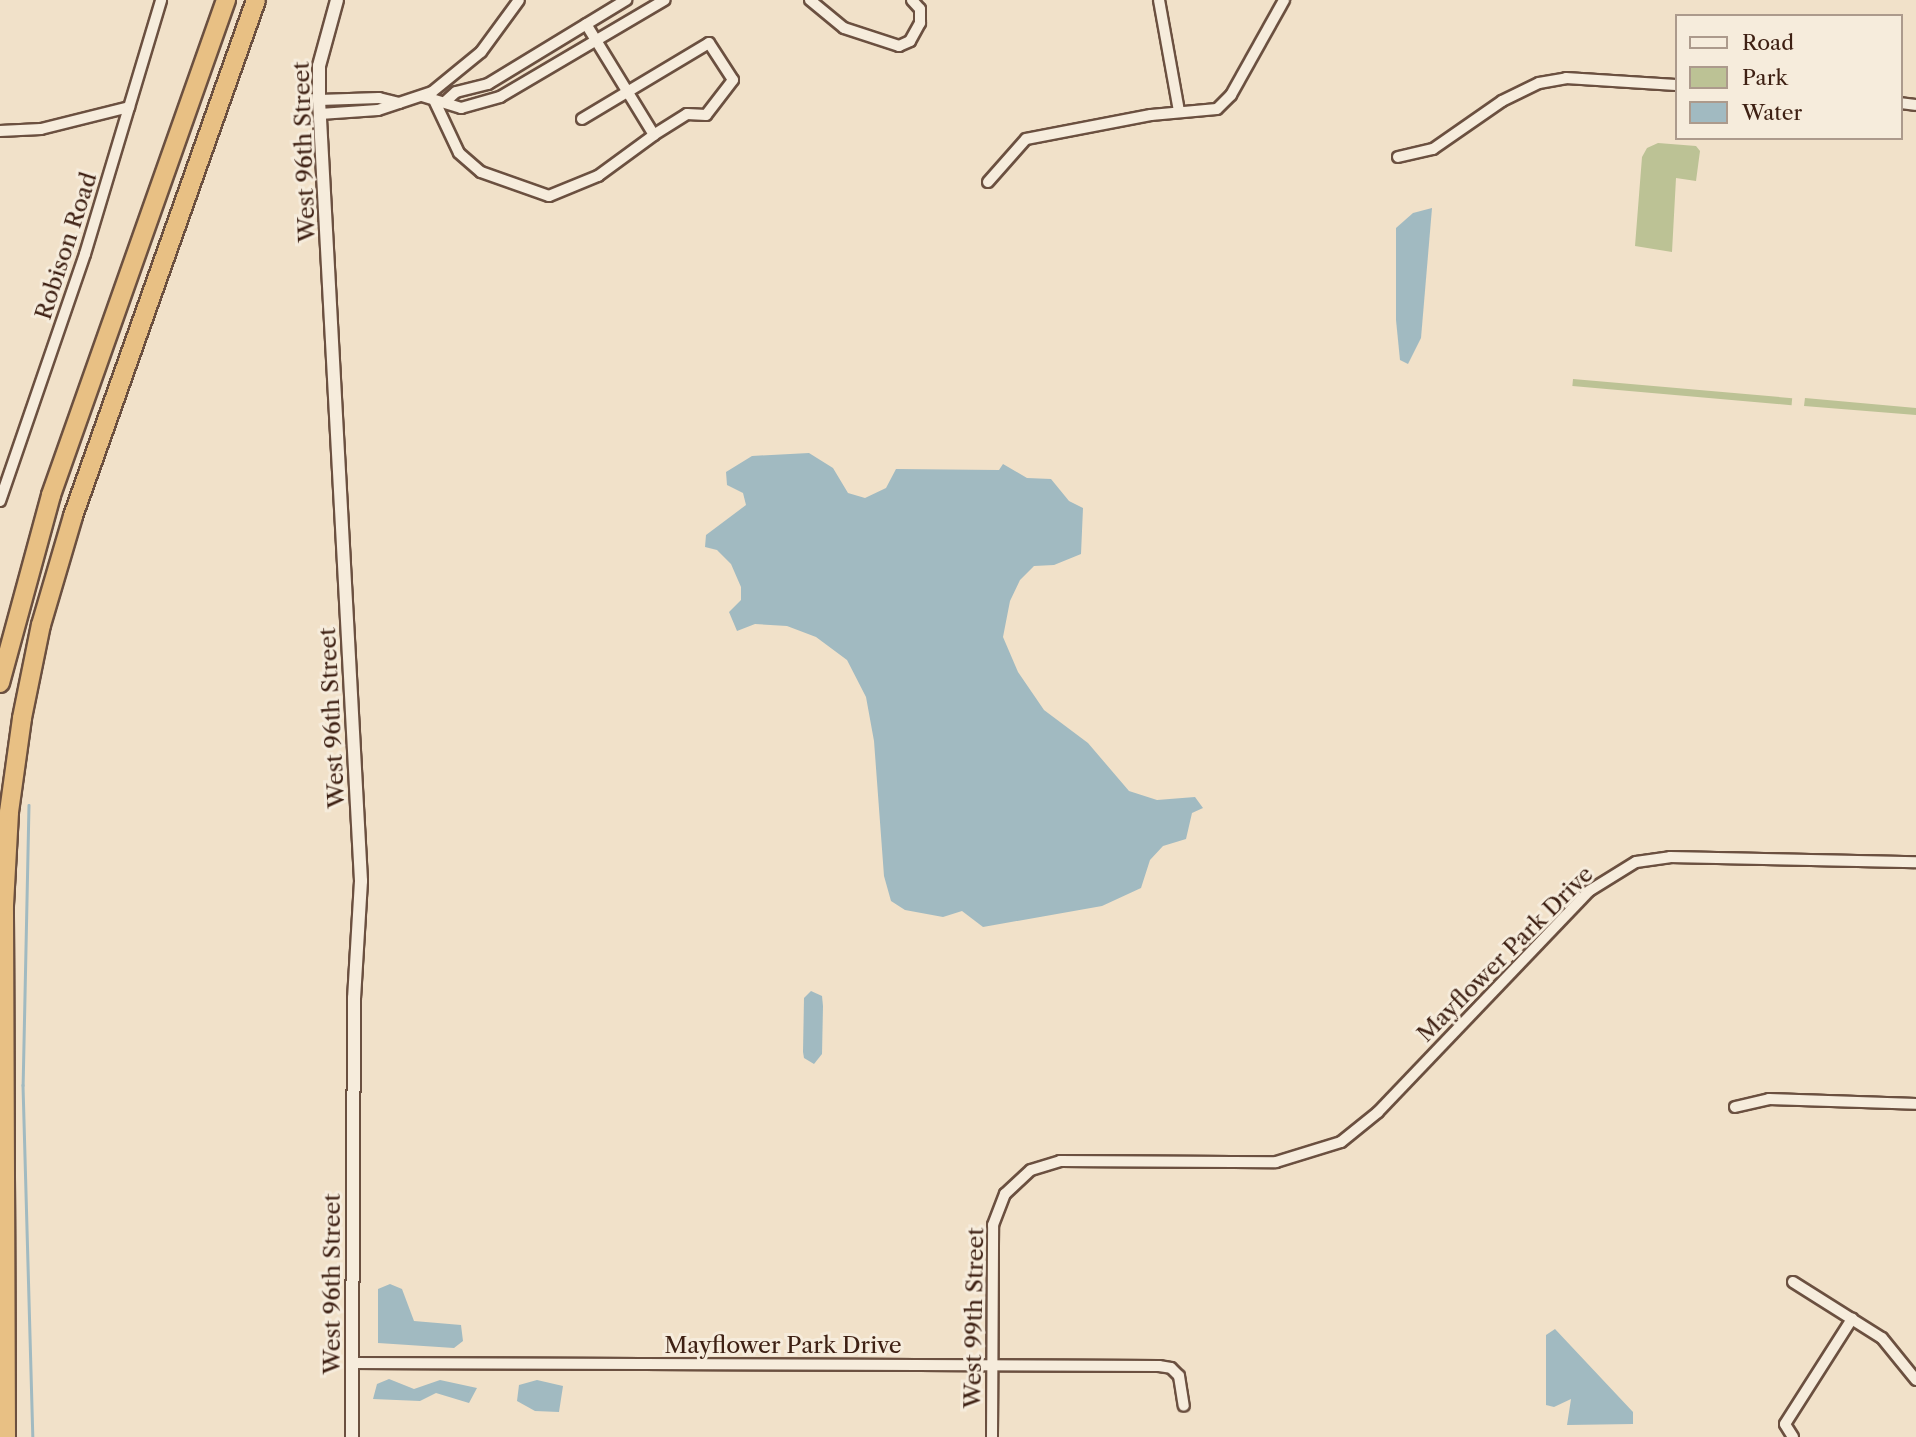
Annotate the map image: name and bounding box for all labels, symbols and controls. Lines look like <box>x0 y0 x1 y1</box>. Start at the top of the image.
legend <box>1674 14 1902 140</box>
text: Road <box>1742 30 1794 55</box>
street label: West 96th Street <box>287 61 321 243</box>
text: Park <box>1742 65 1788 90</box>
text: Water <box>1742 100 1802 125</box>
street label: Robison Road <box>29 169 103 323</box>
street label: West 96th Street <box>313 627 351 809</box>
street label: Mayflower Park Drive <box>1411 860 1599 1048</box>
street label: West 96th Street <box>318 1193 346 1375</box>
street label: West 99th Street <box>959 1227 989 1409</box>
street label: Mayflower Park Drive <box>664 1331 902 1359</box>

